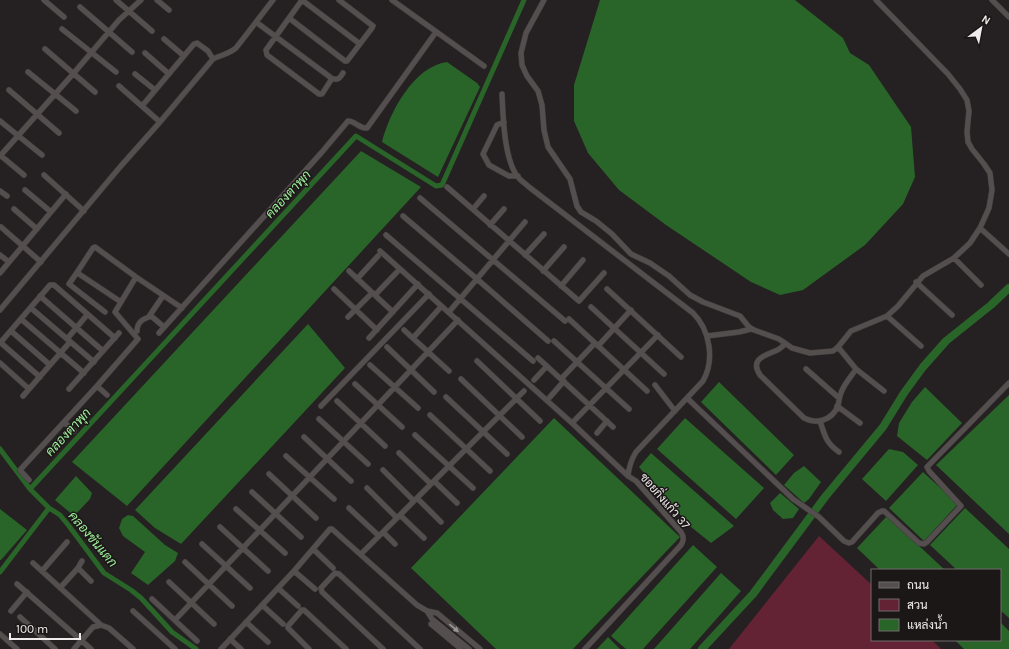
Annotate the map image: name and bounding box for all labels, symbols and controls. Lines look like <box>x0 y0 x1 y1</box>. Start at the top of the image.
north arrow <box>961 8 1001 48</box>
text: N <box>979 12 993 28</box>
water label: คลองตาพุก <box>262 167 315 222</box>
water label: คลองตาพุก <box>42 405 95 460</box>
street label: ซอยกิ่งแก้ว 37 <box>637 468 696 532</box>
water label: คลองขันแตก <box>65 508 121 570</box>
legend <box>871 569 1001 641</box>
text: ถนน <box>907 578 930 592</box>
text: สวน <box>907 598 928 612</box>
text: แหล่งน้ำ <box>907 614 947 632</box>
scale bar <box>10 615 80 641</box>
text: 100 m <box>16 622 48 636</box>
one-way arrow <box>449 624 460 632</box>

